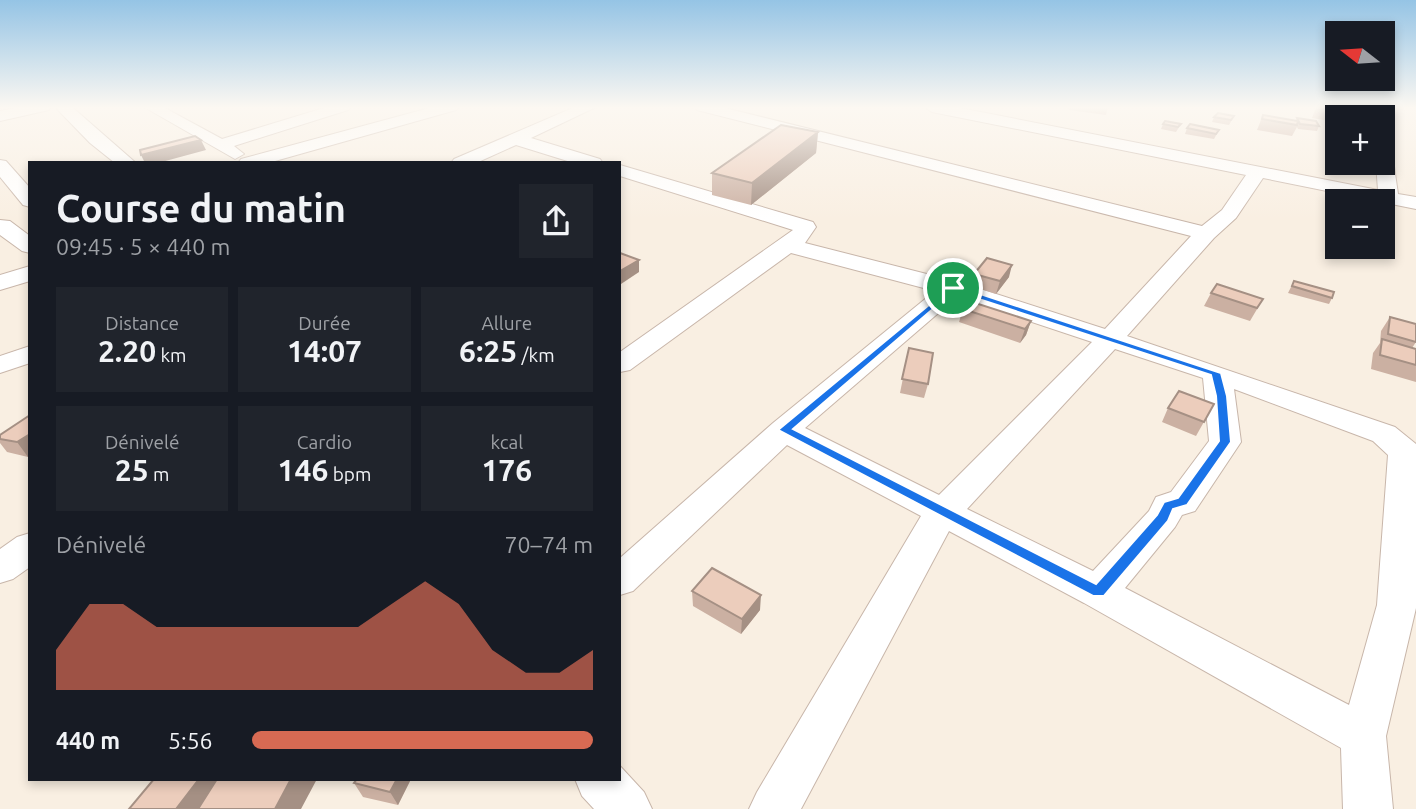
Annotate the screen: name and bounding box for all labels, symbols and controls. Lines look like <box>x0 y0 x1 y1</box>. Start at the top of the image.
north arrow <box>1325 21 1395 91</box>
map controls <box>1325 21 1395 259</box>
button: + <box>1325 105 1395 175</box>
button: share <box>519 184 593 258</box>
text: Course du matin <box>56 187 346 229</box>
button: − <box>1325 189 1395 259</box>
text: 09:45 · 5 × 440 m <box>56 234 230 259</box>
pin <box>923 258 983 318</box>
icon: arrive <box>934 269 972 307</box>
text: Distance <box>105 312 179 334</box>
text: Durée <box>298 312 351 334</box>
text: Allure <box>481 312 532 334</box>
text: 2.20 <box>98 334 156 368</box>
text: 14:07 <box>287 334 362 368</box>
text: 6:25 <box>459 334 517 368</box>
text: km <box>156 344 186 366</box>
text: /km <box>517 344 555 366</box>
text: Dénivelé <box>105 431 179 453</box>
text: Cardio <box>297 431 352 453</box>
text: kcal <box>490 431 523 453</box>
text: 25 <box>115 453 149 487</box>
text: 146 <box>278 453 328 487</box>
text: 176 <box>481 453 532 487</box>
text: m <box>149 463 169 485</box>
text: bpm <box>328 463 371 485</box>
text: Dénivelé <box>56 532 146 557</box>
text: 70–74 m <box>505 532 593 557</box>
text: 440 m <box>56 728 120 753</box>
text: 5:56 <box>168 728 213 753</box>

